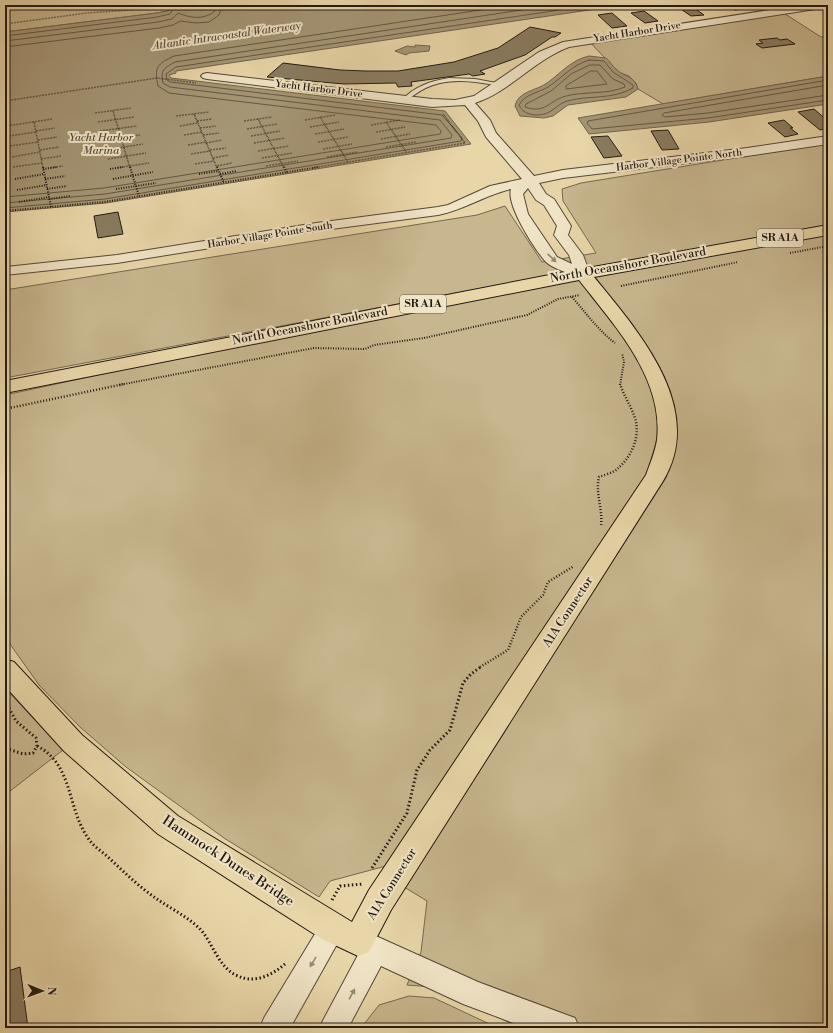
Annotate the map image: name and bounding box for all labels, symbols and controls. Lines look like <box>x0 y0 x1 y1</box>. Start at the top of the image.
water label: Atlantic Intracoastal Waterway <box>151 19 302 53</box>
street label: Yacht Harbor Drive <box>592 19 681 45</box>
street label: Yacht Harbor Drive <box>274 78 363 100</box>
water label: Yacht Harbor Marina <box>69 131 133 158</box>
street label: Harbor Village Pointe North <box>615 146 743 174</box>
street label: Harbor Village Pointe South <box>207 219 333 251</box>
road number: SR A1A <box>757 229 803 247</box>
street label: North Oceanshore Boulevard <box>549 244 707 286</box>
one-way arrow <box>547 253 557 262</box>
road number: SR A1A <box>400 295 446 313</box>
street label: North Oceanshore Boulevard <box>231 304 389 348</box>
street label: A1A Connector <box>539 574 597 651</box>
street label: Hammock Dunes Bridge <box>158 811 298 911</box>
street label: A1A Connector <box>363 845 420 923</box>
one-way arrow <box>309 957 317 967</box>
north arrow <box>22 971 62 1011</box>
text: N <box>44 987 58 996</box>
one-way arrow <box>348 988 355 1000</box>

